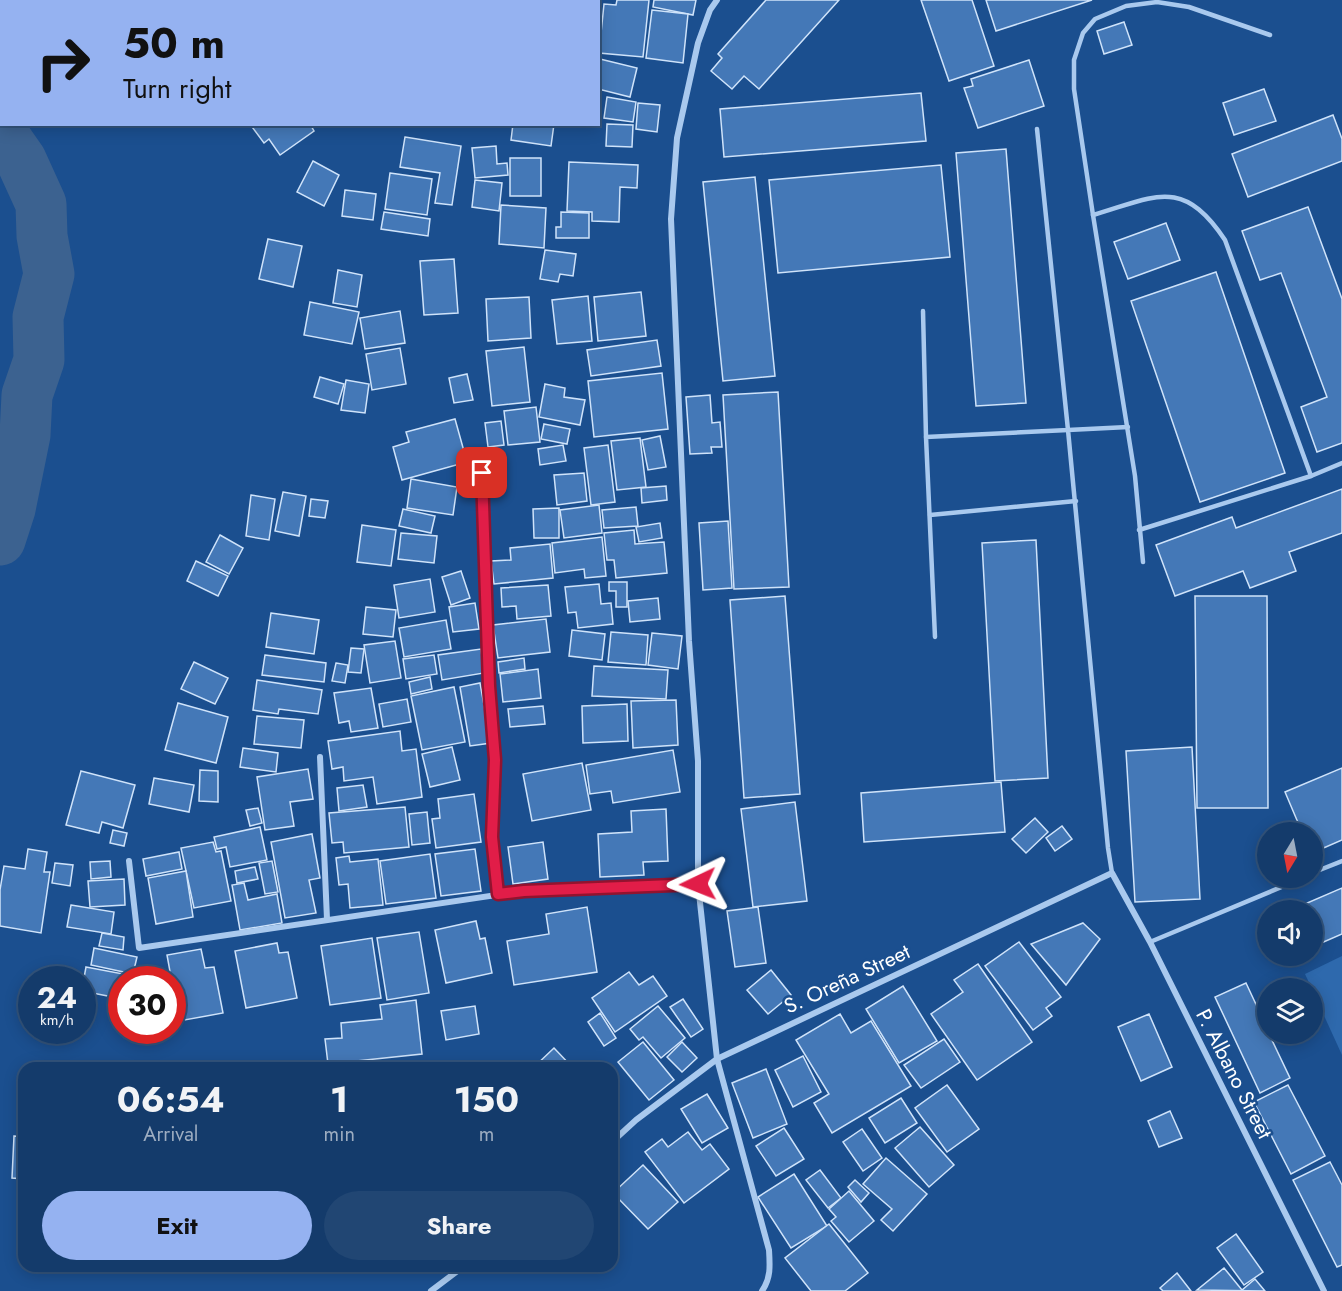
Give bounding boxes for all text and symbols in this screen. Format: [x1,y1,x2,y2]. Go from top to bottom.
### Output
text: 50 m [123,13,225,74]
icon: right [24,24,102,102]
text: Turn right [123,69,231,108]
pin [456,447,507,498]
icon: arrive [465,456,498,489]
north arrow [1257,822,1323,888]
map controls [1257,822,1323,1044]
position arrow [666,852,730,916]
button: sound [1257,900,1323,966]
street label: S. Oreña Street [779,937,915,1021]
speed limit sign: 30 [108,966,186,1044]
text: 24 [37,976,77,1019]
button: layers [1257,978,1323,1044]
street label: P. Albano Street [1188,1004,1280,1144]
text: km/h [40,1009,74,1031]
text: 06:54 [117,1073,225,1125]
text: 1 [330,1073,348,1125]
text: 150 [454,1073,519,1125]
text: Arrival [143,1120,198,1149]
text: min [324,1120,355,1149]
text: m [479,1120,494,1149]
button: Exit [42,1191,312,1260]
button: Share [324,1191,594,1260]

